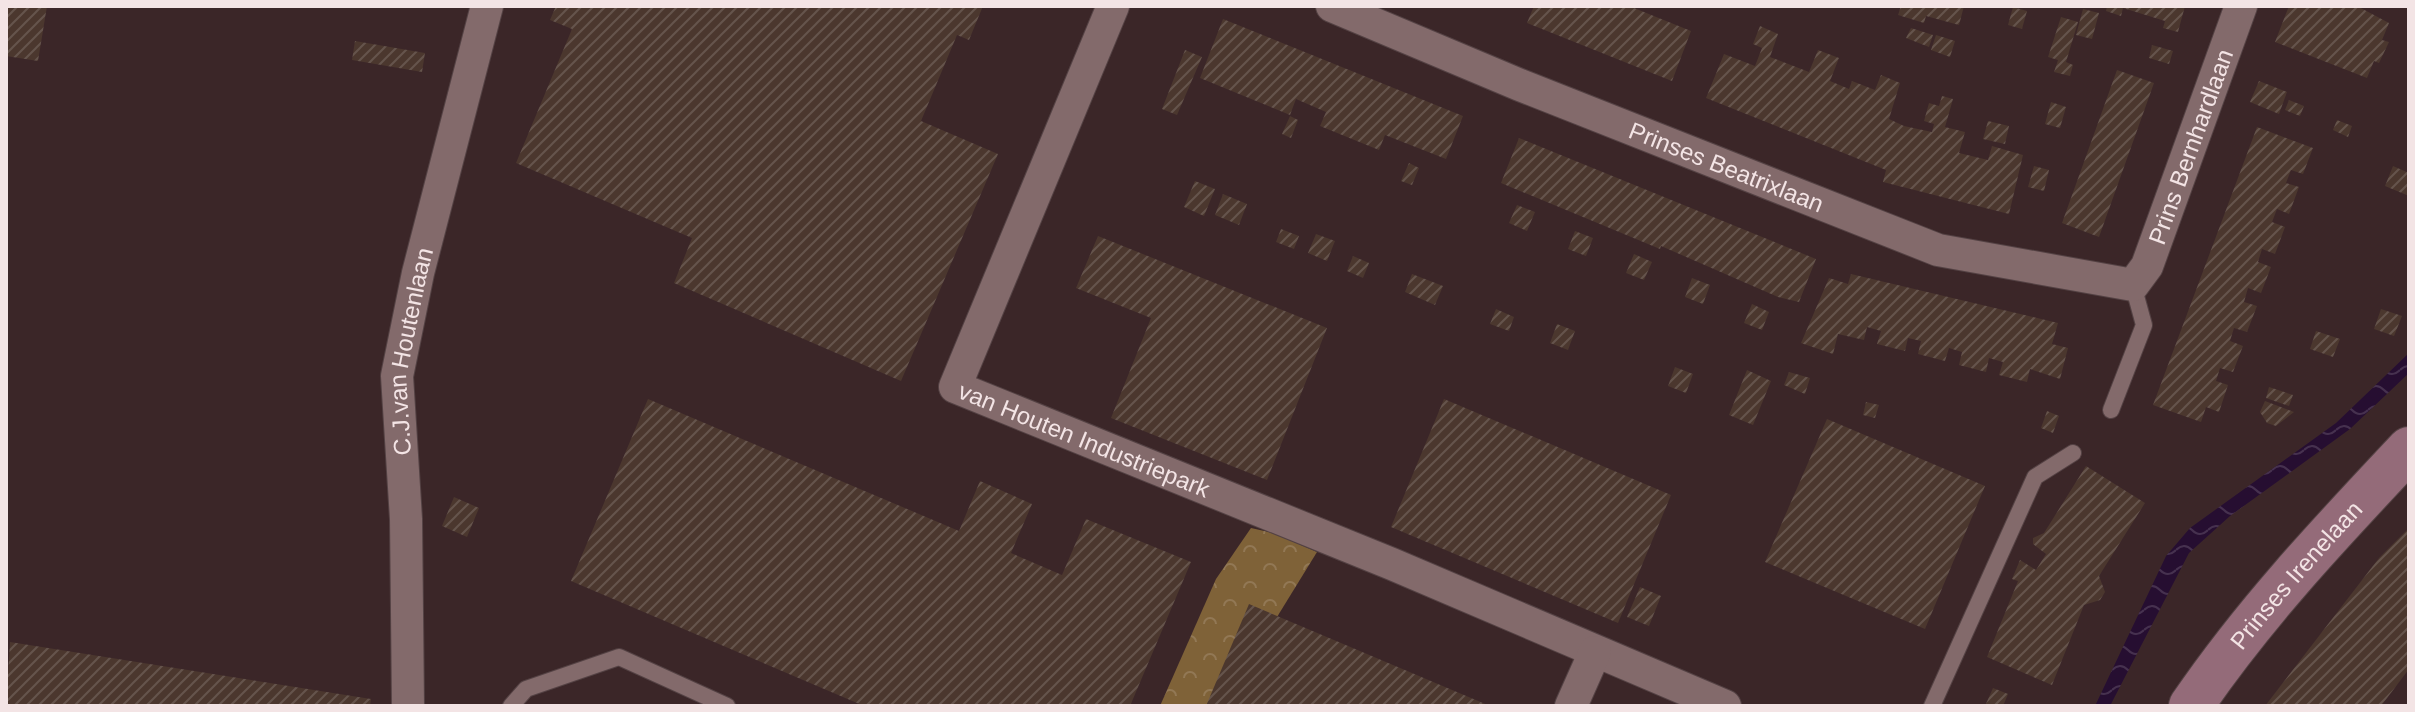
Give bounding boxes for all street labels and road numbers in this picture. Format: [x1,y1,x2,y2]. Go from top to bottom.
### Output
street label: Prins Bernhardlaan [2143,45,2238,248]
street label: Prinses Beatrixlaan [1625,116,1828,217]
street label: C.J.van Houtenlaan [383,244,438,456]
street label: van Houten Industriepark [955,376,1215,503]
street label: Prinses Irenelaan [2224,495,2367,654]

